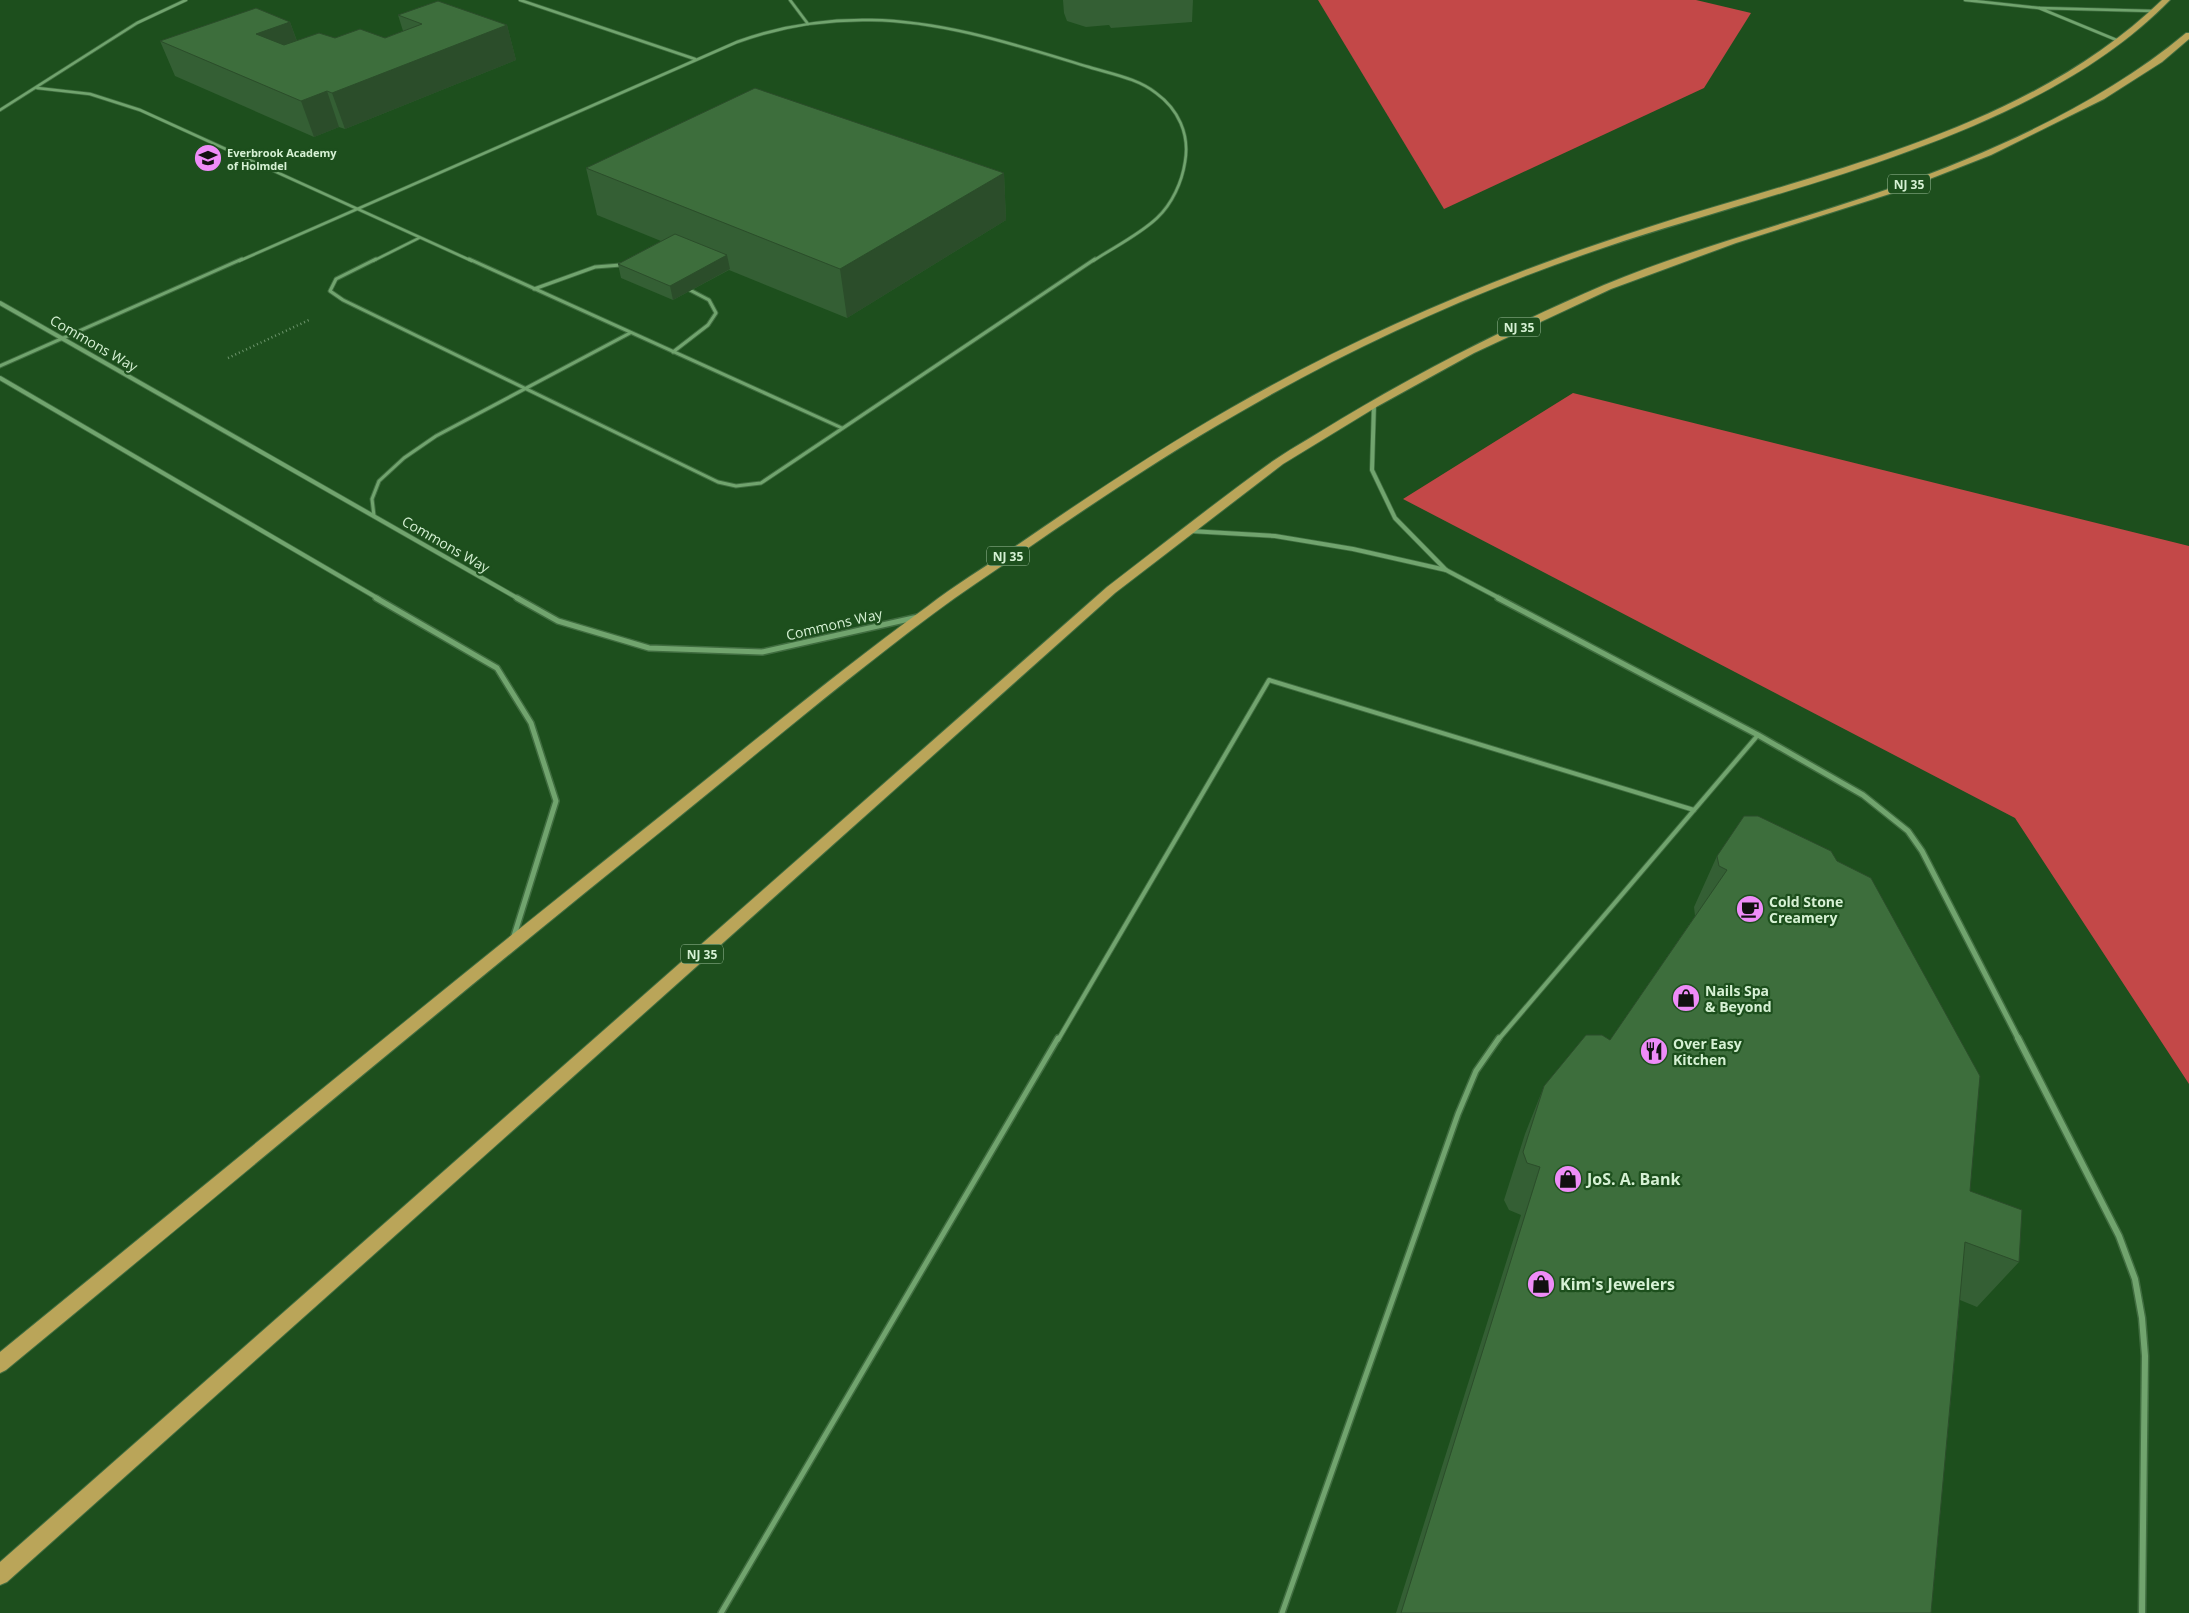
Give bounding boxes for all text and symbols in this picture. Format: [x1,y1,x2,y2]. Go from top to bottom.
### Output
school or university icon: Everbrook Academy of Holmdel [193,143,223,173]
place label: Everbrook Academy of Holmdel [227,145,337,173]
road number: NJ 35 [1888,174,1930,193]
street label: Commons Way [47,310,142,376]
road number: NJ 35 [1498,318,1540,337]
street label: Commons Way [399,511,494,577]
road number: NJ 35 [987,546,1029,566]
street label: Commons Way [784,603,885,644]
place label: Cold Stone Creamery [1769,892,1843,927]
cafe icon: Cold Stone Creamery [1735,894,1765,924]
road number: NJ 35 [681,944,723,964]
place label: Nails Spa & Beyond [1705,981,1772,1016]
shop icon: Nails Spa & Beyond [1671,983,1701,1013]
place label: Over Easy Kitchen [1673,1034,1742,1069]
restaurant icon: Over Easy Kitchen [1639,1036,1669,1066]
shop icon: JoS. A. Bank [1553,1164,1583,1194]
place label: JoS. A. Bank [1585,1168,1680,1190]
shop icon: Kim's Jewelers [1526,1269,1556,1299]
place label: Kim's Jewelers [1560,1273,1675,1295]

